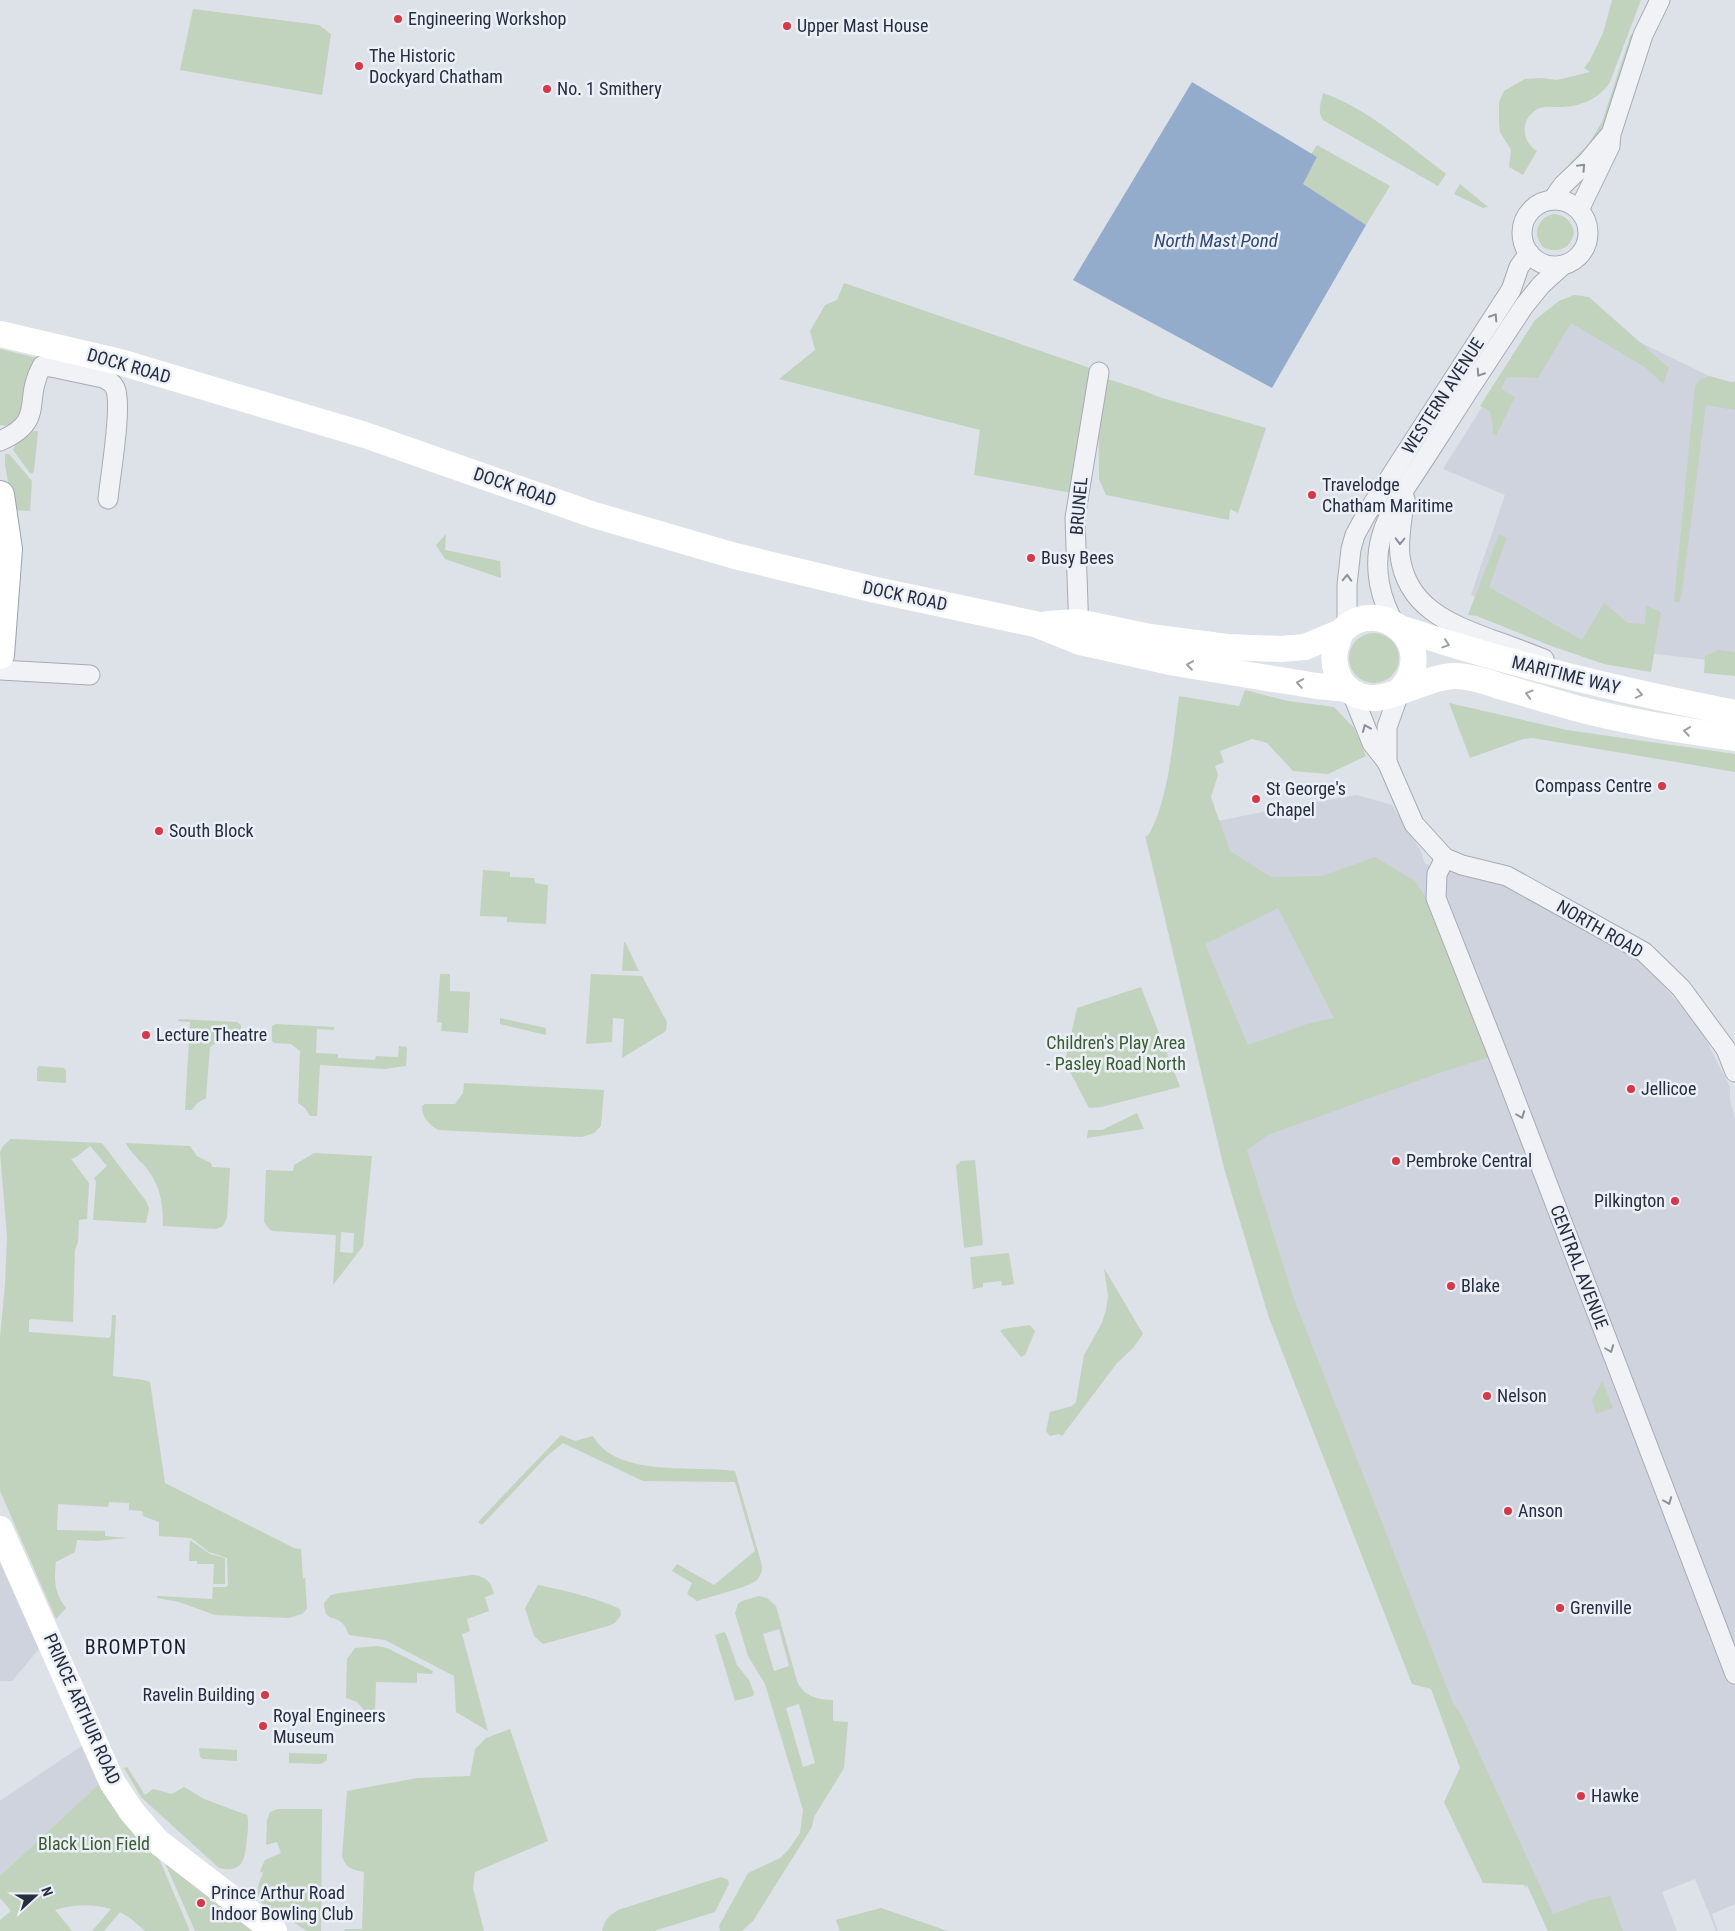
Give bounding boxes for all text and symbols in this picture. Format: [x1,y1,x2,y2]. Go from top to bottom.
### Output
place label: Engineering Workshop [408,8,567,29]
marker: Engineering Workshop [392,13,404,25]
place label: Upper Mast House [797,15,928,36]
marker: Upper Mast House [781,20,793,32]
place label: The Historic Dockyard Chatham [369,45,503,87]
marker: The Historic Dockyard Chatham [353,60,365,72]
place label: No. 1 Smithery [557,78,662,99]
marker: No. 1 Smithery [541,83,553,95]
one-way arrow [1576,163,1585,172]
water label: North Mast Pond [1154,229,1279,252]
one-way arrow [1487,313,1497,322]
street label: WESTERN AVENUE [1397,334,1488,458]
street label: DOCK ROAD [85,344,173,387]
one-way arrow [1477,367,1487,376]
street label: DOCK ROAD [471,463,559,510]
place label: Travelodge Chatham Maritime [1322,474,1453,516]
street label: BRUNEL [1066,476,1092,536]
marker: Travelodge Chatham Maritime [1306,489,1318,501]
one-way arrow [1395,538,1405,545]
place label: Busy Bees [1041,547,1114,568]
marker: Busy Bees [1025,552,1037,564]
one-way arrow [1342,574,1352,582]
street label: DOCK ROAD [861,576,949,615]
one-way arrow [1441,638,1450,648]
street label: MARITIME WAY [1510,651,1623,698]
one-way arrow [1186,660,1194,671]
one-way arrow [1295,678,1304,688]
one-way arrow [1634,688,1643,698]
one-way arrow [1525,690,1533,700]
one-way arrow [1362,724,1372,733]
one-way arrow [1682,726,1691,736]
place label: Compass Centre [1535,775,1652,796]
place label: St George's Chapel [1266,778,1346,820]
marker: Compass Centre [1656,780,1668,792]
marker: St George's Chapel [1250,793,1262,805]
place label: South Block [169,820,254,841]
marker: South Block [153,825,165,837]
street label: NORTH ROAD [1553,895,1647,962]
place label: Lecture Theatre [156,1024,267,1045]
marker: Lecture Theatre [140,1029,152,1041]
park label: Children's Play Area - Pasley Road North [1046,1032,1186,1074]
place label: Jellicoe [1641,1078,1696,1099]
marker: Jellicoe [1625,1083,1637,1095]
one-way arrow [1515,1111,1525,1119]
place label: Pembroke Central [1406,1150,1532,1171]
marker: Pembroke Central [1390,1155,1402,1167]
place label: Pilkington [1594,1190,1665,1211]
marker: Pilkington [1669,1195,1681,1207]
street label: CENTRAL AVENUE [1546,1202,1613,1332]
place label: Blake [1461,1275,1500,1296]
marker: Blake [1445,1280,1457,1292]
one-way arrow [1604,1344,1614,1353]
place label: Nelson [1497,1385,1547,1406]
marker: Nelson [1481,1390,1493,1402]
one-way arrow [1662,1496,1672,1505]
place label: Anson [1518,1500,1563,1521]
marker: Anson [1502,1505,1514,1517]
place label: Grenville [1570,1597,1632,1618]
marker: Grenville [1554,1602,1566,1614]
street label: PRINCE ARTHUR ROAD [40,1630,125,1787]
district label: BROMPTON [85,1635,187,1659]
place label: Ravelin Building [142,1684,255,1705]
marker: Ravelin Building [259,1689,271,1701]
place label: Royal Engineers Museum [273,1705,386,1747]
marker: Royal Engineers Museum [257,1720,269,1732]
place label: Hawke [1591,1785,1639,1806]
marker: Hawke [1575,1790,1587,1802]
park label: Black Lion Field [38,1833,150,1854]
north arrow [10,1871,60,1921]
place label: Prince Arthur Road Indoor Bowling Club [211,1882,353,1924]
text: N [38,1884,56,1898]
marker: Prince Arthur Road Indoor Bowling Club [195,1897,207,1909]

